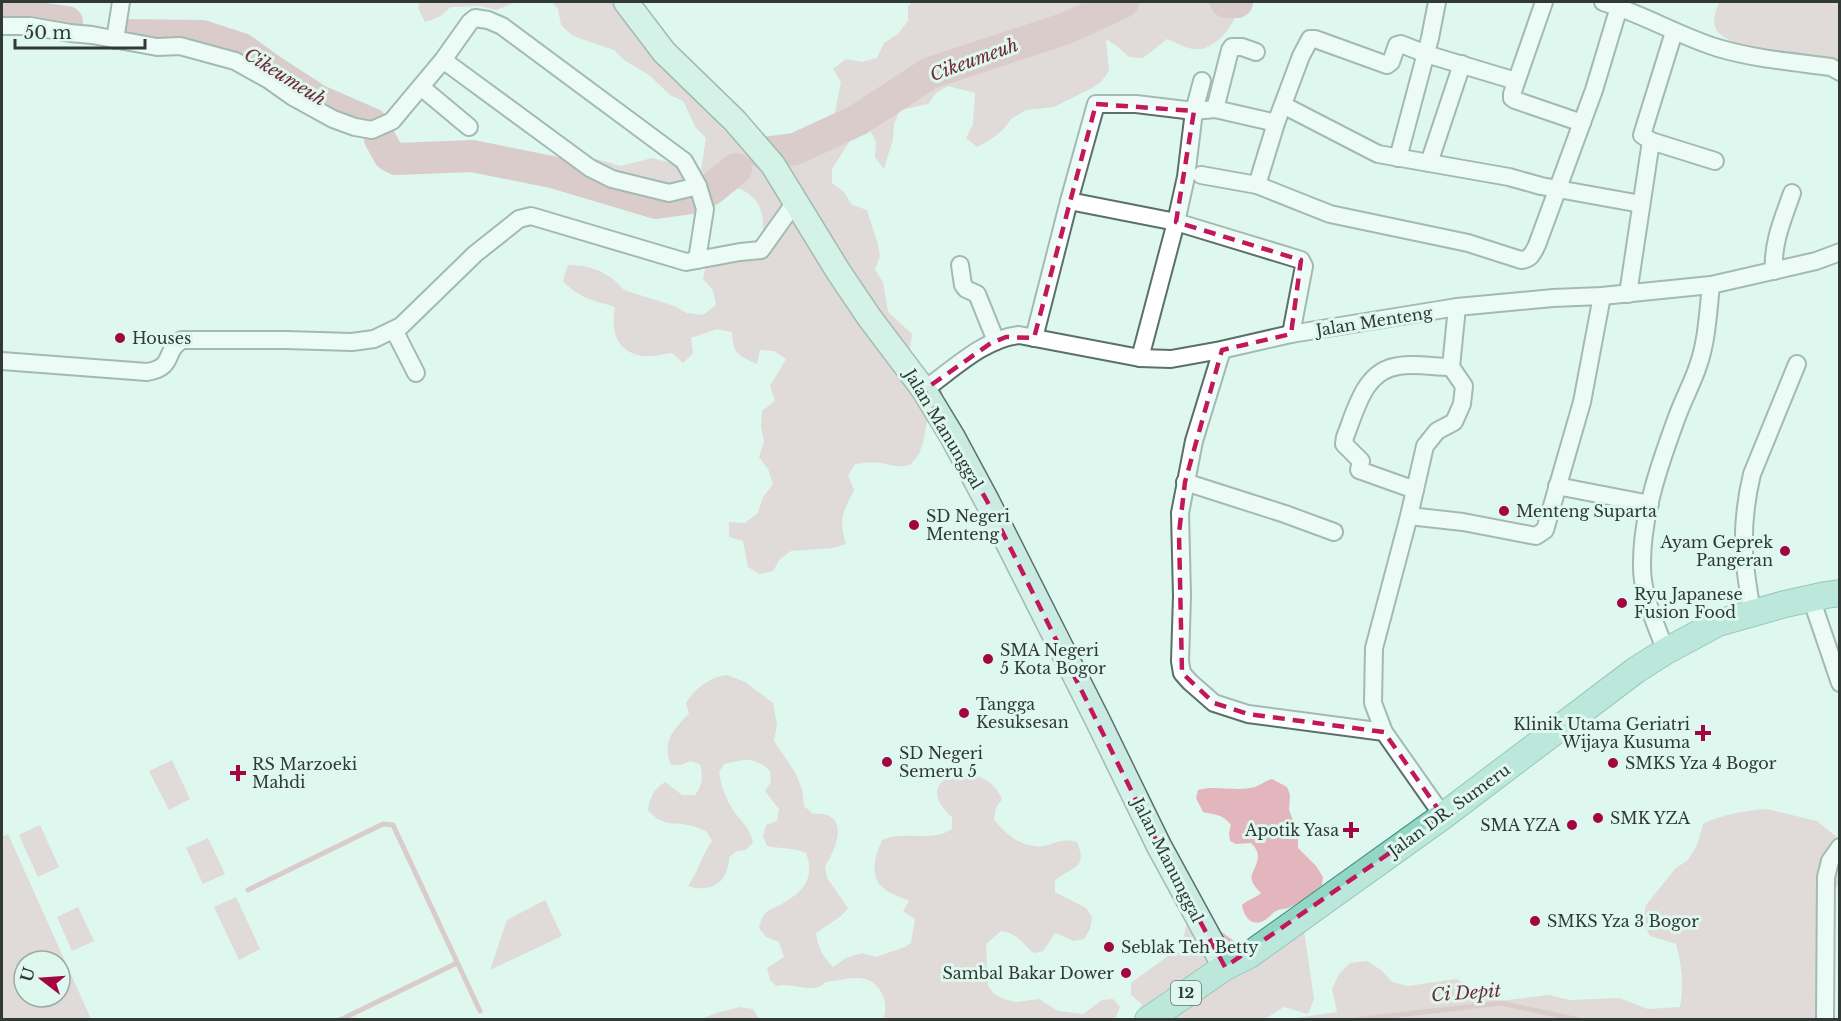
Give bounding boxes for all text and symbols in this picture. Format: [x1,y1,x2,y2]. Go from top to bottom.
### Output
scale bar [15,12,146,50]
text: 50 m [24,22,72,44]
water label: Cikeumeuh [927,34,1021,86]
water label: Cikeumeuh [240,43,330,111]
street label: Jalan Menteng [1312,302,1434,340]
place label: Houses [132,328,191,348]
marker: Houses [113,331,127,345]
street label: Jalan Manunggal [899,364,988,493]
place label: Menteng Suparta [1516,501,1657,521]
marker: Menteng Suparta [1497,504,1511,518]
place label: SD Negeri Menteng [926,506,1010,544]
marker: SD Negeri Menteng [907,518,921,532]
place label: Ayam Geprek Pangeran [1660,532,1773,570]
marker: Ayam Geprek Pangeran [1778,544,1792,558]
place label: Ryu Japanese Fusion Food [1634,584,1743,622]
marker: Ryu Japanese Fusion Food [1615,596,1629,610]
place label: SMA Negeri 5 Kota Bogor [1000,640,1106,678]
marker: SMA Negeri 5 Kota Bogor [981,652,995,666]
place label: Tangga Kesuksesan [976,694,1069,732]
marker: Tangga Kesuksesan [957,706,971,720]
place label: Klinik Utama Geriatri Wijaya Kusuma [1513,714,1691,752]
marker: Klinik Utama Geriatri Wijaya Kusuma [1694,724,1712,742]
place label: SD Negeri Semeru 5 [899,743,983,781]
place label: SMKS Yza 4 Bogor [1625,753,1777,773]
place label: RS Marzoeki Mahdi [252,754,358,792]
marker: SD Negeri Semeru 5 [880,755,894,769]
marker: SMKS Yza 4 Bogor [1606,756,1620,770]
street label: Jalan DR. Sumeru [1383,759,1514,862]
marker: RS Marzoeki Mahdi [229,764,247,782]
street label: Jalan Manunggal [1127,793,1208,925]
place label: SMK YZA [1610,808,1691,828]
marker: SMK YZA [1591,811,1605,825]
place label: SMA YZA [1480,815,1561,835]
marker: SMA YZA [1565,818,1579,832]
place label: Apotik Yasa [1244,820,1339,840]
marker: Apotik Yasa [1344,823,1358,837]
place label: SMKS Yza 3 Bogor [1547,911,1699,931]
marker: SMKS Yza 3 Bogor [1528,914,1542,928]
place label: Seblak Teh Betty [1121,937,1259,957]
marker: Seblak Teh Betty [1102,940,1116,954]
north arrow [12,949,72,1009]
place label: Sambal Bakar Dower [942,963,1114,983]
text: U [16,965,39,984]
marker: Sambal Bakar Dower [1119,966,1133,980]
water label: Ci Depit [1430,980,1502,1006]
road number: 12 [1171,981,1201,1005]

